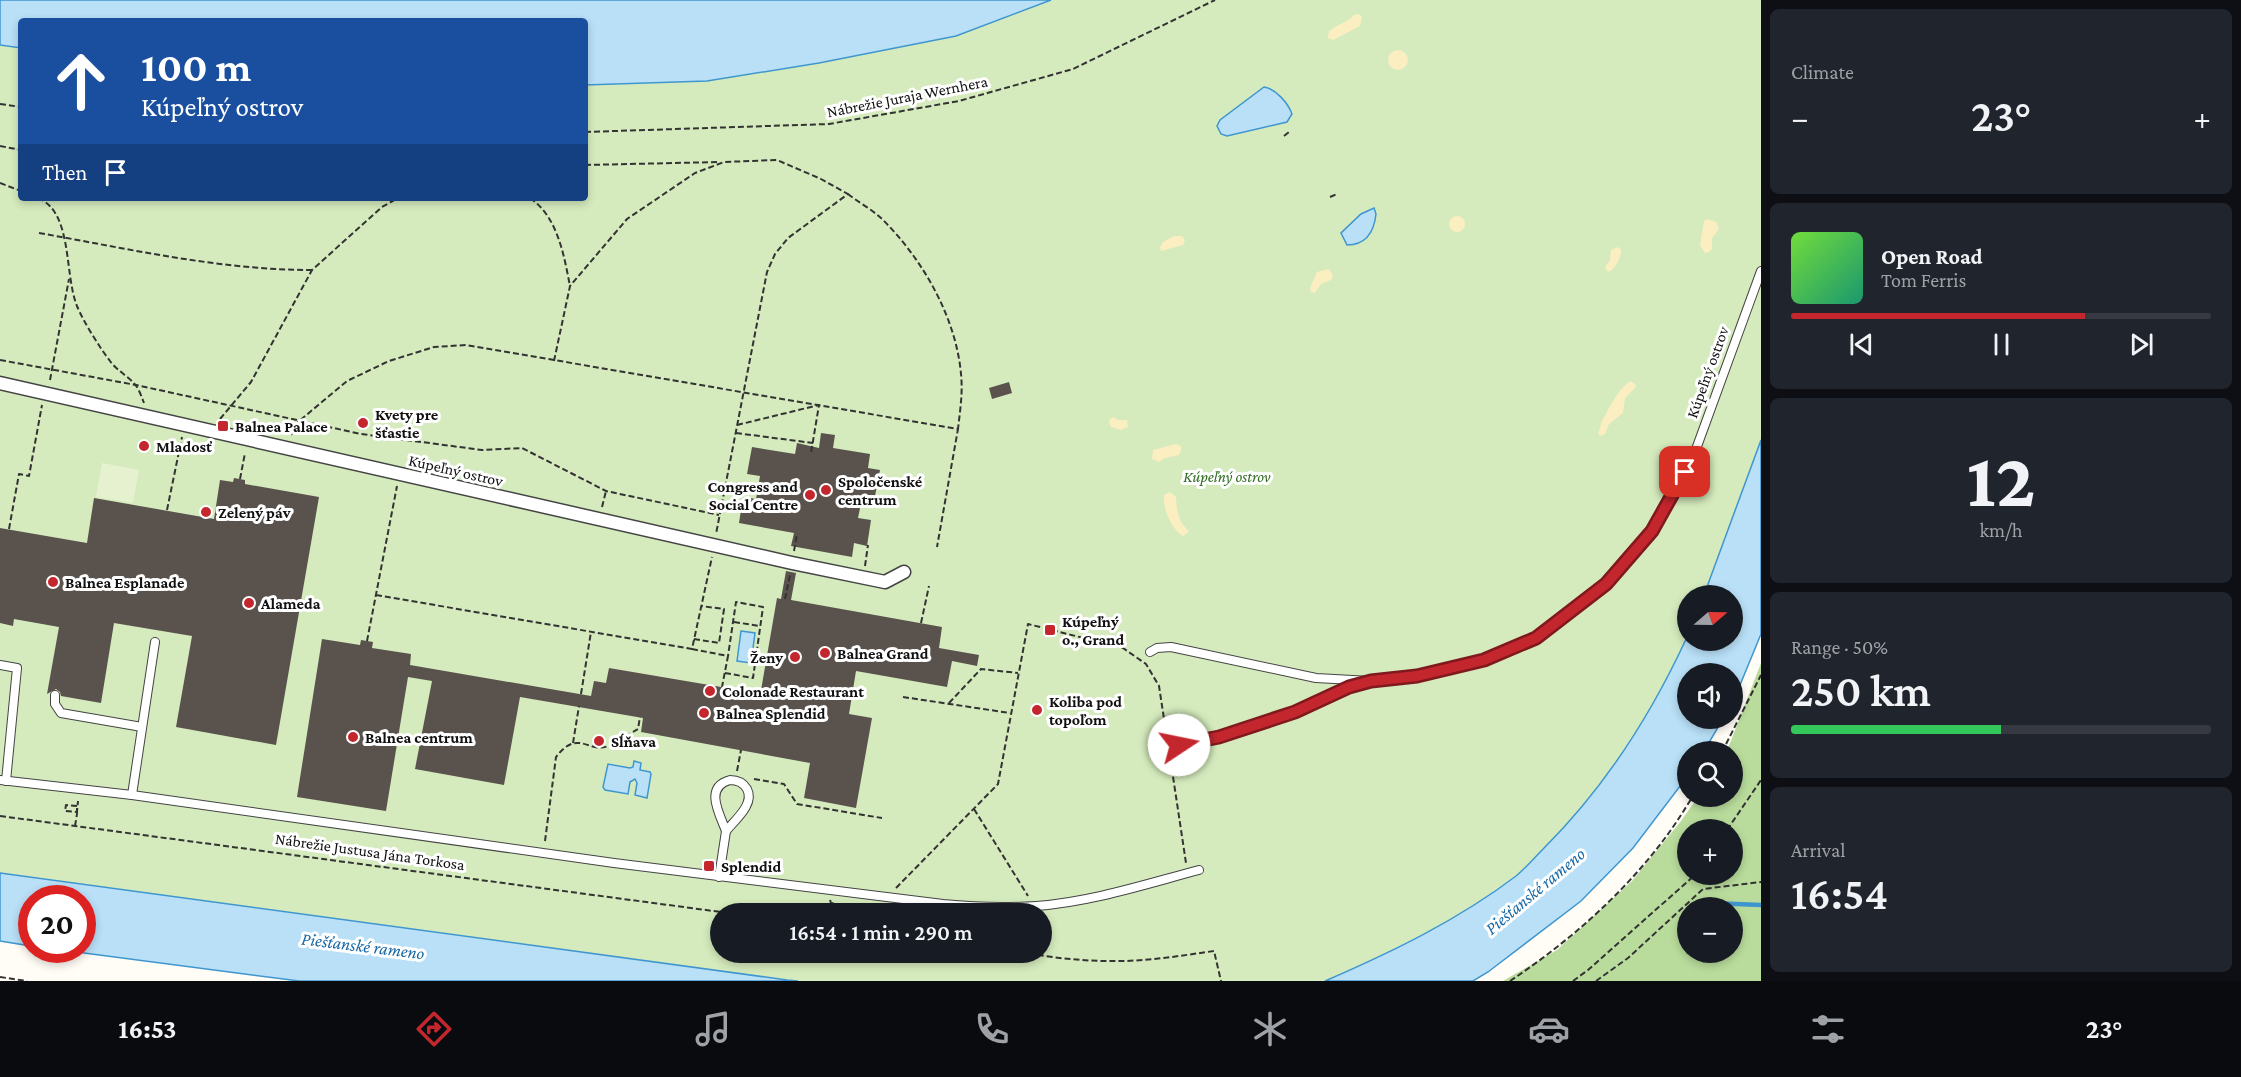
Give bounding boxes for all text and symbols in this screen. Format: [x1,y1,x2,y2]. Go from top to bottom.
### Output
icon: ahead [42,42,120,120]
text: 100 m [141,43,251,90]
text: Climate [1791,61,1854,83]
street label: Nábrežie Juraja Wernhera [825,72,990,121]
text: 23° [1971,91,2031,141]
text: Kúpeľný ostrov [141,92,303,122]
text: − [1791,99,1808,136]
text: + [2194,99,2211,136]
icon: arrive [99,156,132,189]
text: Then [42,160,87,185]
text: Open Road [1881,244,1983,269]
text: Tom Ferris [1881,269,1966,291]
street label: Kúpeľný ostrov [1683,324,1733,421]
icon: previous [1845,328,1878,361]
icon: pause [1985,328,2018,361]
icon: next [2125,328,2158,361]
place label: Kvety pre šťastie [375,406,439,441]
marker: Kvety pre šťastie [356,416,370,430]
place label: Balnea Palace [235,418,328,435]
marker: Balnea Palace [216,419,230,433]
text: 12 [1967,436,2035,523]
place label: Mladosť [156,438,213,455]
marker: Mladosť [137,439,151,453]
pin [1659,446,1710,497]
street label: Kúpeľný ostrov [407,451,505,491]
icon: arrive [1668,455,1701,488]
park label: Kúpeľný ostrov [1183,468,1271,486]
place label: Spoločenské centrum [838,473,923,508]
place label: Congress and Social Centre [707,478,799,513]
marker: Spoločenské centrum [819,483,833,497]
marker: Congress and Social Centre [803,488,817,502]
place label: Zelený páv [218,504,291,521]
marker: Zelený páv [199,505,213,519]
text: km/h [1979,519,2023,541]
place label: Balnea Esplanade [65,574,185,591]
marker: Balnea Esplanade [46,575,60,589]
north arrow [1677,585,1743,651]
map controls [1677,585,1743,963]
place label: Alameda [260,595,321,612]
marker: Alameda [242,596,256,610]
place label: Kúpeľný o., Grand [1062,613,1125,648]
marker: Kúpeľný o., Grand [1043,623,1057,637]
text: Range · 50% [1791,636,1888,658]
place label: Balnea Grand [837,645,929,662]
marker: Balnea Grand [818,646,832,660]
place label: Ženy [750,649,783,666]
marker: Ženy [788,650,802,664]
button: sound [1677,663,1743,729]
text: 250 km [1791,666,1931,716]
place label: Colonade Restaurant [722,683,864,700]
marker: Colonade Restaurant [703,684,717,698]
place label: Koliba pod topoľom [1049,693,1122,728]
marker: Koliba pod topoľom [1030,703,1044,717]
place label: Balnea Splendid [716,705,826,722]
marker: Balnea Splendid [697,706,711,720]
position arrow [1147,713,1211,777]
place label: Balnea centrum [365,729,473,746]
marker: Balnea centrum [346,730,360,744]
place label: Sĺňava [611,733,656,750]
marker: Sĺňava [592,734,606,748]
button: search [1677,741,1743,807]
button: + [1677,819,1743,885]
street label: Nábrežie Justusa Jána Torkosa [274,830,466,874]
text: Arrival [1791,839,1845,861]
water label: Piešťanské rameno [1481,843,1589,938]
place label: Splendid [721,858,781,875]
marker: Splendid [702,859,716,873]
text: 16:54 [1791,869,1888,919]
speed limit sign: 20 [18,885,96,963]
button: − [1677,897,1743,963]
text: 16:54 · 1 min · 290 m [789,920,973,945]
water label: Piešťanské rameno [300,929,426,964]
icon: directions [413,1008,455,1050]
icon: music [692,1008,734,1050]
icon: phone [971,1008,1013,1050]
icon: climate [1249,1008,1291,1050]
icon: car [1528,1008,1570,1050]
icon: filters [1807,1008,1849,1050]
text: 16:53 [118,1014,177,1044]
text: 23° [2086,1014,2123,1044]

